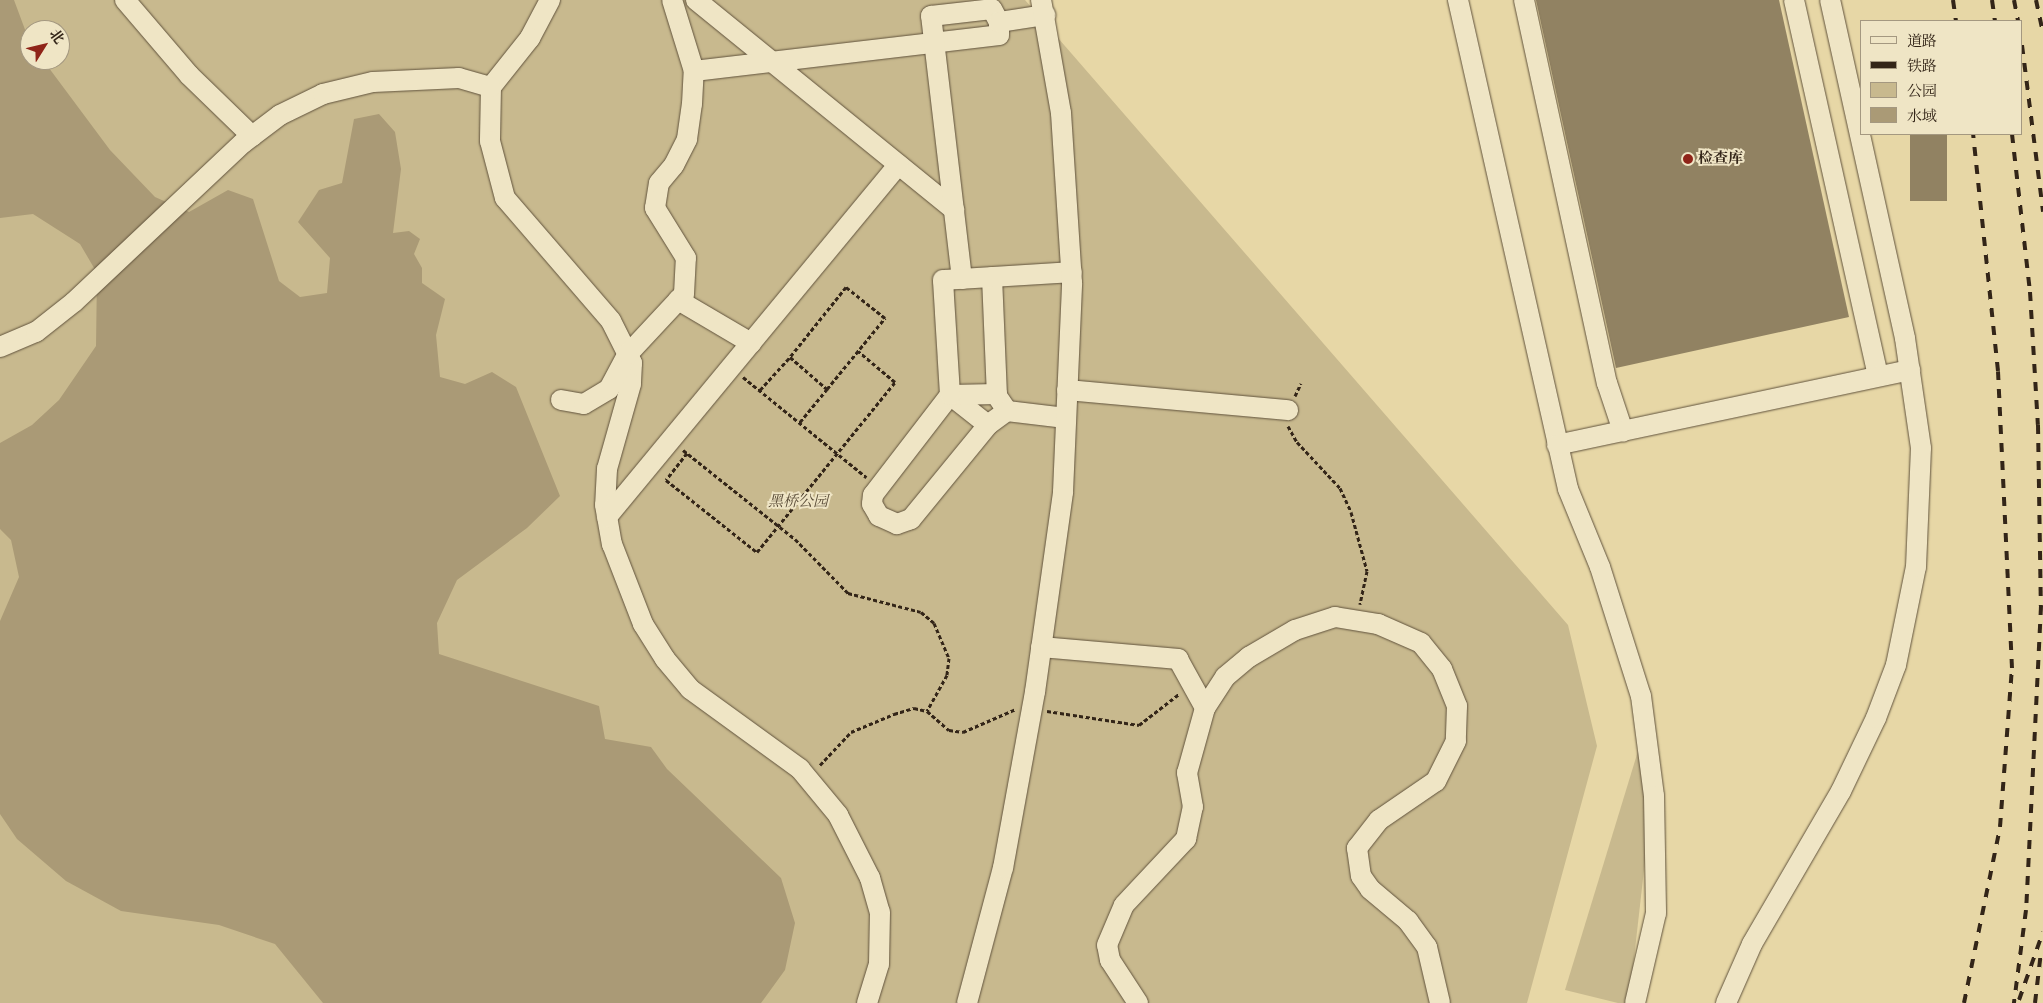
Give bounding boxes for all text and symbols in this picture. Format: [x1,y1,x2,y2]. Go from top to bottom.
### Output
north arrow [20,20,70,70]
legend [1860,20,2023,135]
text: 北 [45,26,68,48]
text: 道路 [1907,32,1937,51]
text: 铁路 [1907,57,1937,76]
text: 公园 [1907,82,1937,101]
text: 水域 [1907,107,1937,126]
place label: 检查库 [1698,150,1743,168]
marker: 检查库 [1682,153,1694,165]
park label: 黑桥公园 [768,493,828,511]

